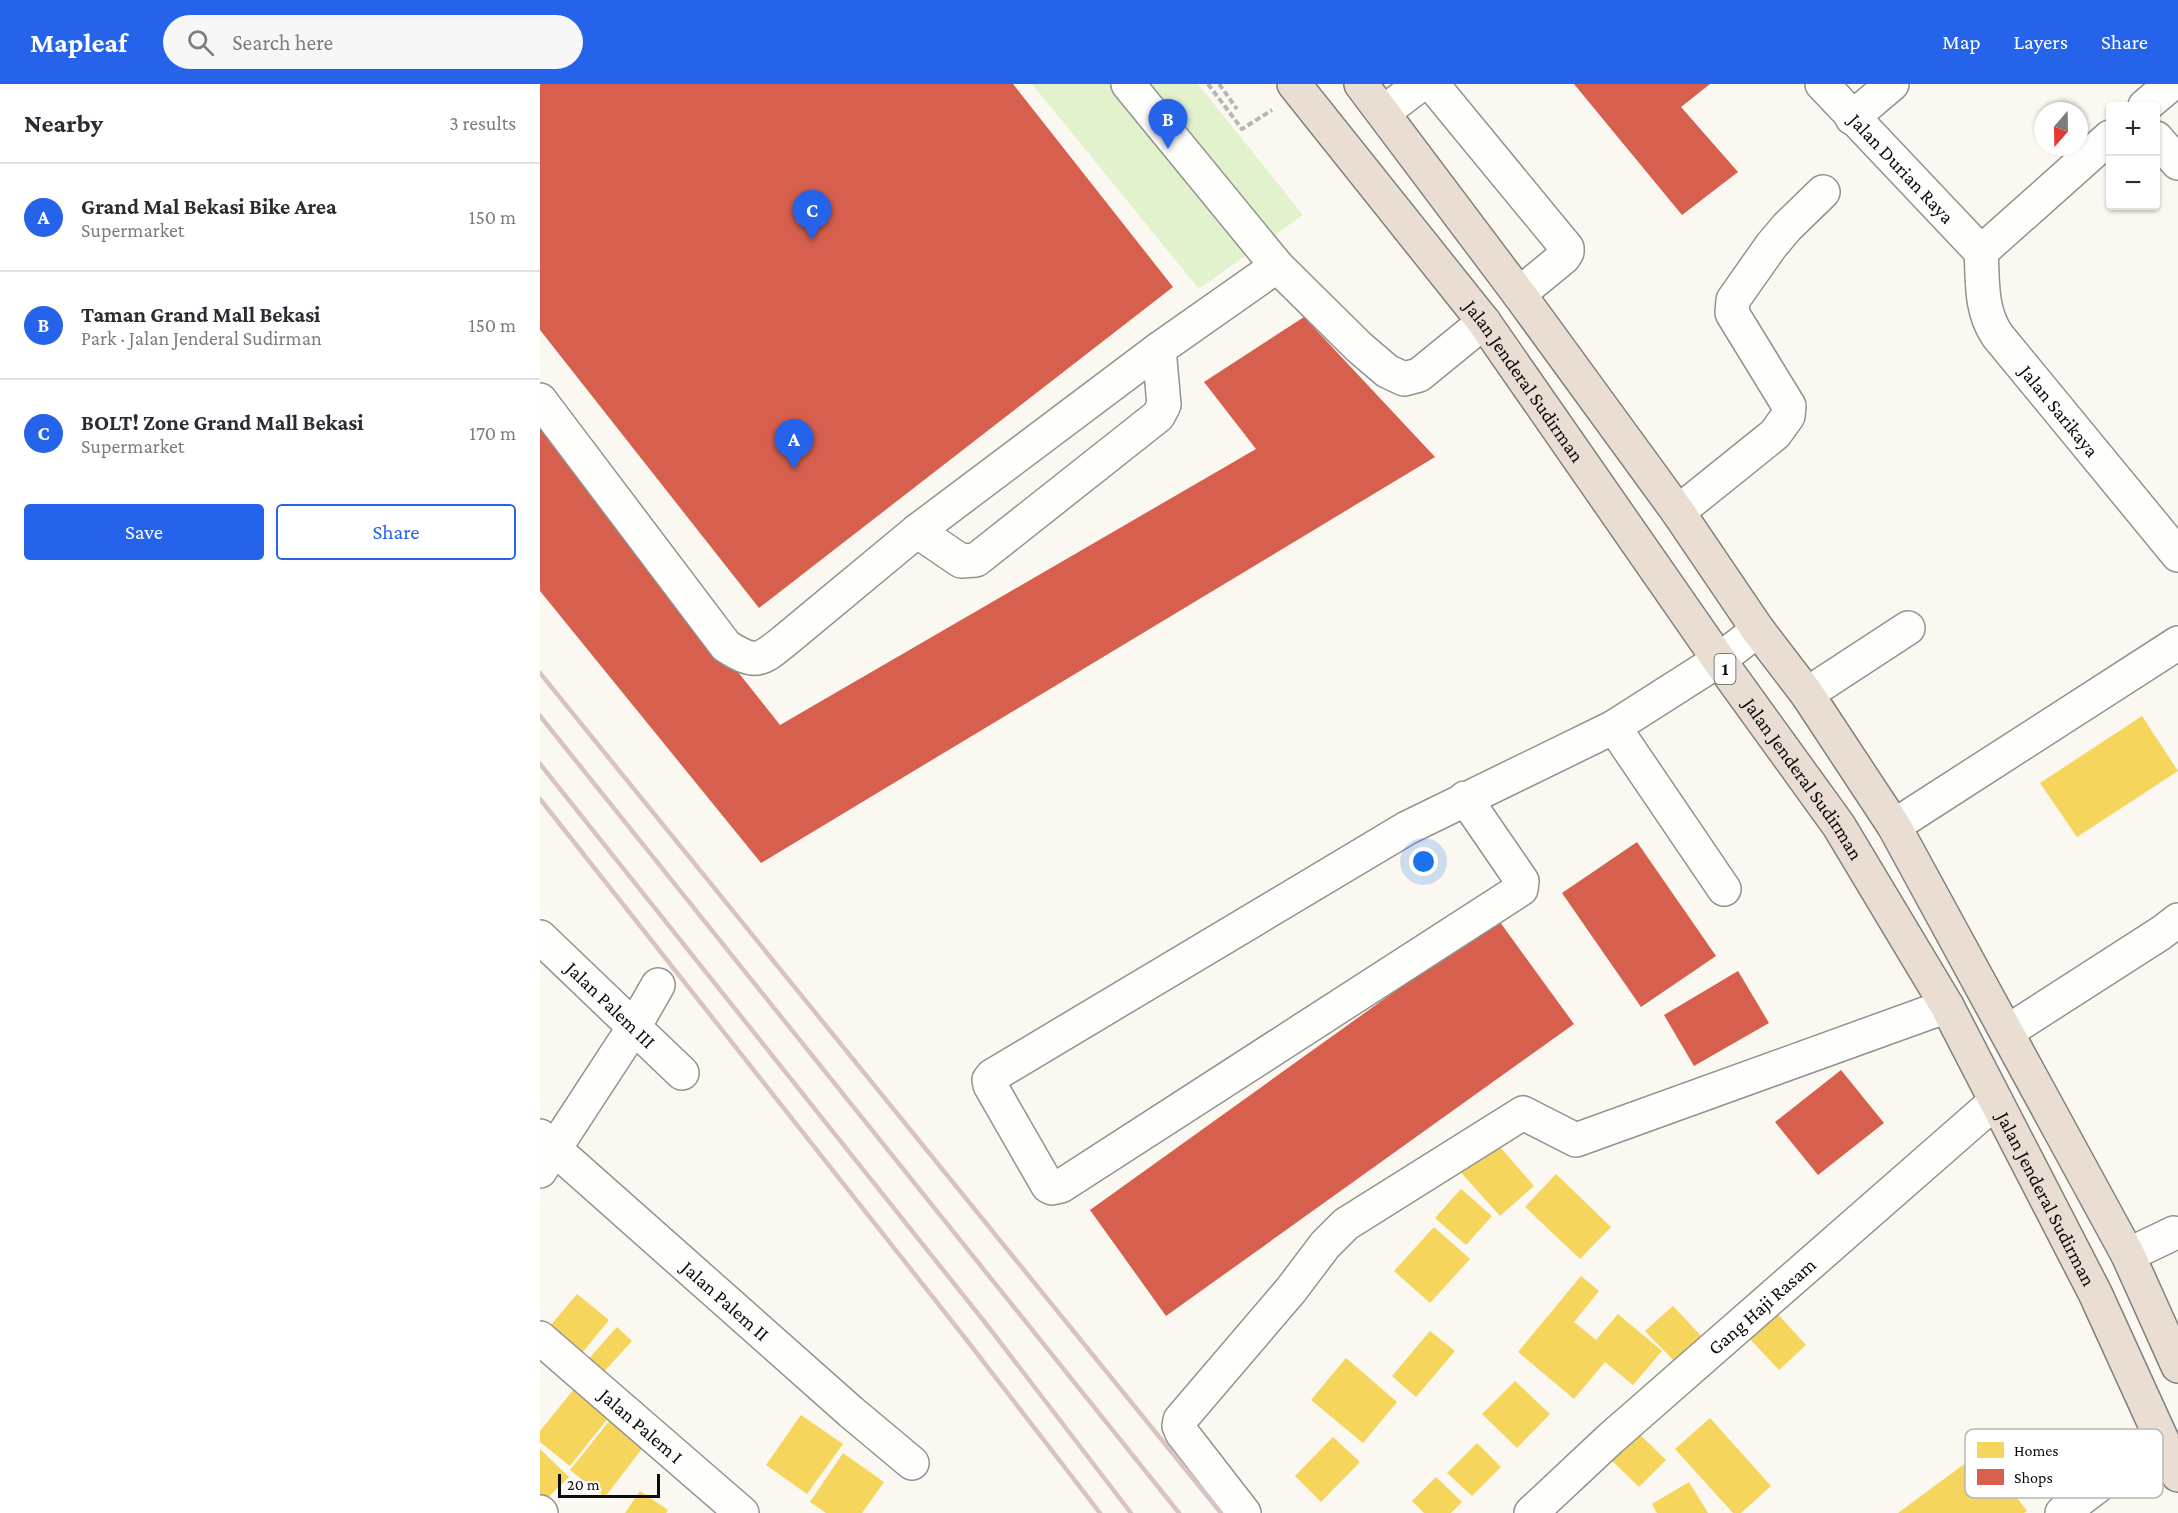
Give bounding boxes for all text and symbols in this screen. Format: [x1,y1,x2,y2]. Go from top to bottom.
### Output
search box [163,15,583,69]
icon: search [184,26,217,59]
text: Mapleaf [30,27,127,58]
text: Search here [232,30,333,55]
text: Map [1942,30,1981,54]
text: Layers [2014,30,2068,54]
text: Share [2101,30,2148,54]
pin: B [1148,100,1188,149]
north arrow [2034,102,2088,156]
map controls [2106,102,2160,210]
button: + [2106,102,2160,156]
street label: Jalan Durian Raya [1843,107,1959,228]
text: Nearby [24,109,103,138]
text: 3 results [449,112,516,134]
button: − [2106,156,2160,210]
pin: C [792,190,832,240]
text: Grand Mal Bekasi Bike Area [81,194,337,219]
text: A [38,206,49,228]
text: 150 m [469,206,516,228]
text: Supermarket [81,219,184,241]
street label: Jalan Jenderal Sudirman [1458,294,1589,466]
text: Taman Grand Mall Bekasi [81,302,320,327]
text: B [38,314,49,336]
text: 150 m [469,314,516,336]
text: Park · Jalan Jenderal Sudirman [81,327,322,349]
street label: Jalan Sarikaya [2013,359,2104,461]
text: BOLT! Zone Grand Mall Bekasi [81,410,364,435]
pin: A [774,420,814,469]
text: C [37,422,50,444]
text: 170 m [469,422,516,444]
text: Supermarket [81,435,184,457]
button: Save [24,504,264,560]
button: Share [276,504,516,560]
road number: 1 [1714,654,1736,684]
street label: Jalan Jenderal Sudirman [1737,692,1868,864]
your location [1409,847,1438,876]
street label: Jalan Palem III [559,956,660,1053]
street label: Jalan Jenderal Sudirman [1991,1106,2101,1290]
street label: Gang Haji Rasam [1703,1253,1820,1359]
street label: Jalan Palem II [675,1255,774,1345]
street label: Jalan Palem I [593,1382,687,1468]
legend [1965,1429,2163,1498]
text: Homes [2014,1442,2059,1459]
text: Shops [2014,1469,2053,1487]
scale bar [558,1471,660,1498]
text: 20 m [567,1476,600,1493]

